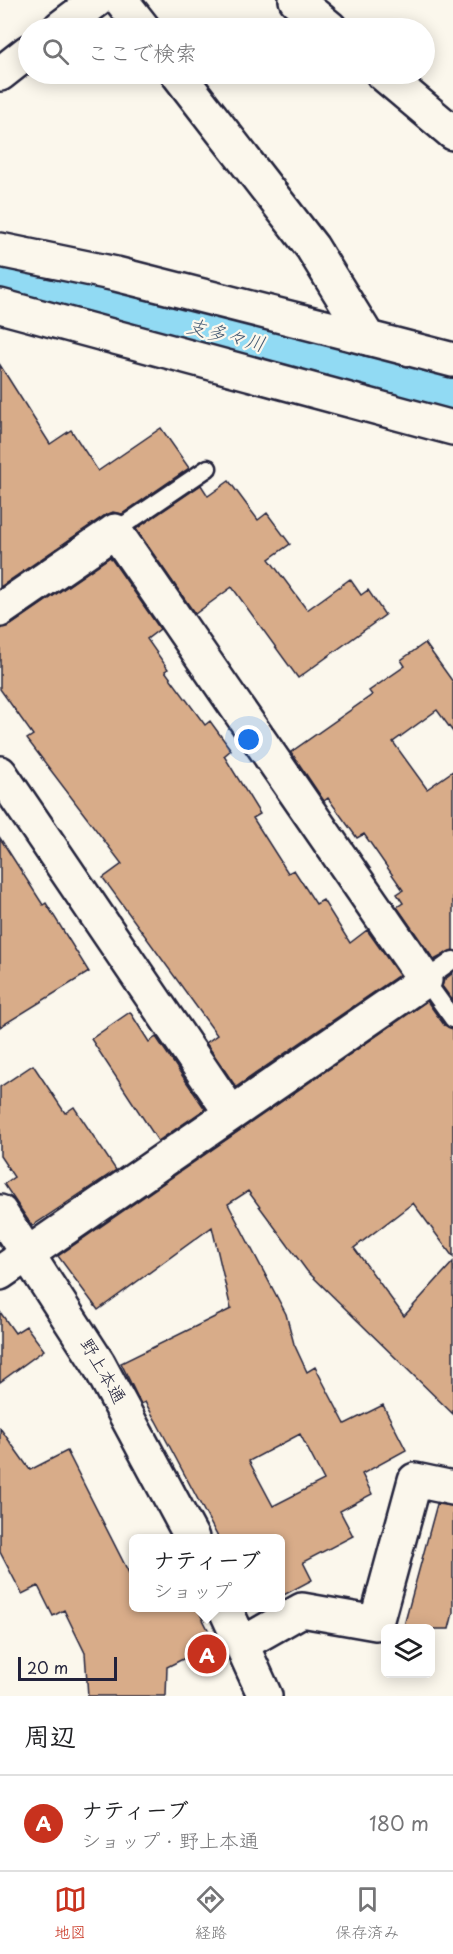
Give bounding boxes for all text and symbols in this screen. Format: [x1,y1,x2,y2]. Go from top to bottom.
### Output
search box [18,18,435,84]
icon: search [39,35,72,68]
text: ここで検索 [87,35,197,68]
water label: 支多々川 [184,310,269,358]
your location [234,725,263,754]
street label: 野上本通 [75,1332,134,1408]
popup [129,1534,285,1612]
text: ナティーブ [153,1542,261,1575]
text: ショップ [153,1575,232,1605]
map controls [381,1624,435,1678]
button: layers [381,1624,435,1678]
pin: A [188,1632,226,1676]
scale bar [18,1654,117,1682]
text: 20 m [27,1655,68,1679]
text: 周辺 [24,1716,76,1755]
text: ナティーブ [81,1792,189,1825]
text: A [36,1808,51,1838]
text: 180 m [369,1808,429,1838]
text: ショップ · 野上本通 [81,1825,259,1855]
tab: 地図 [54,1883,87,1943]
tab: 経路 [194,1883,227,1943]
tab: 保存済み [335,1883,399,1943]

